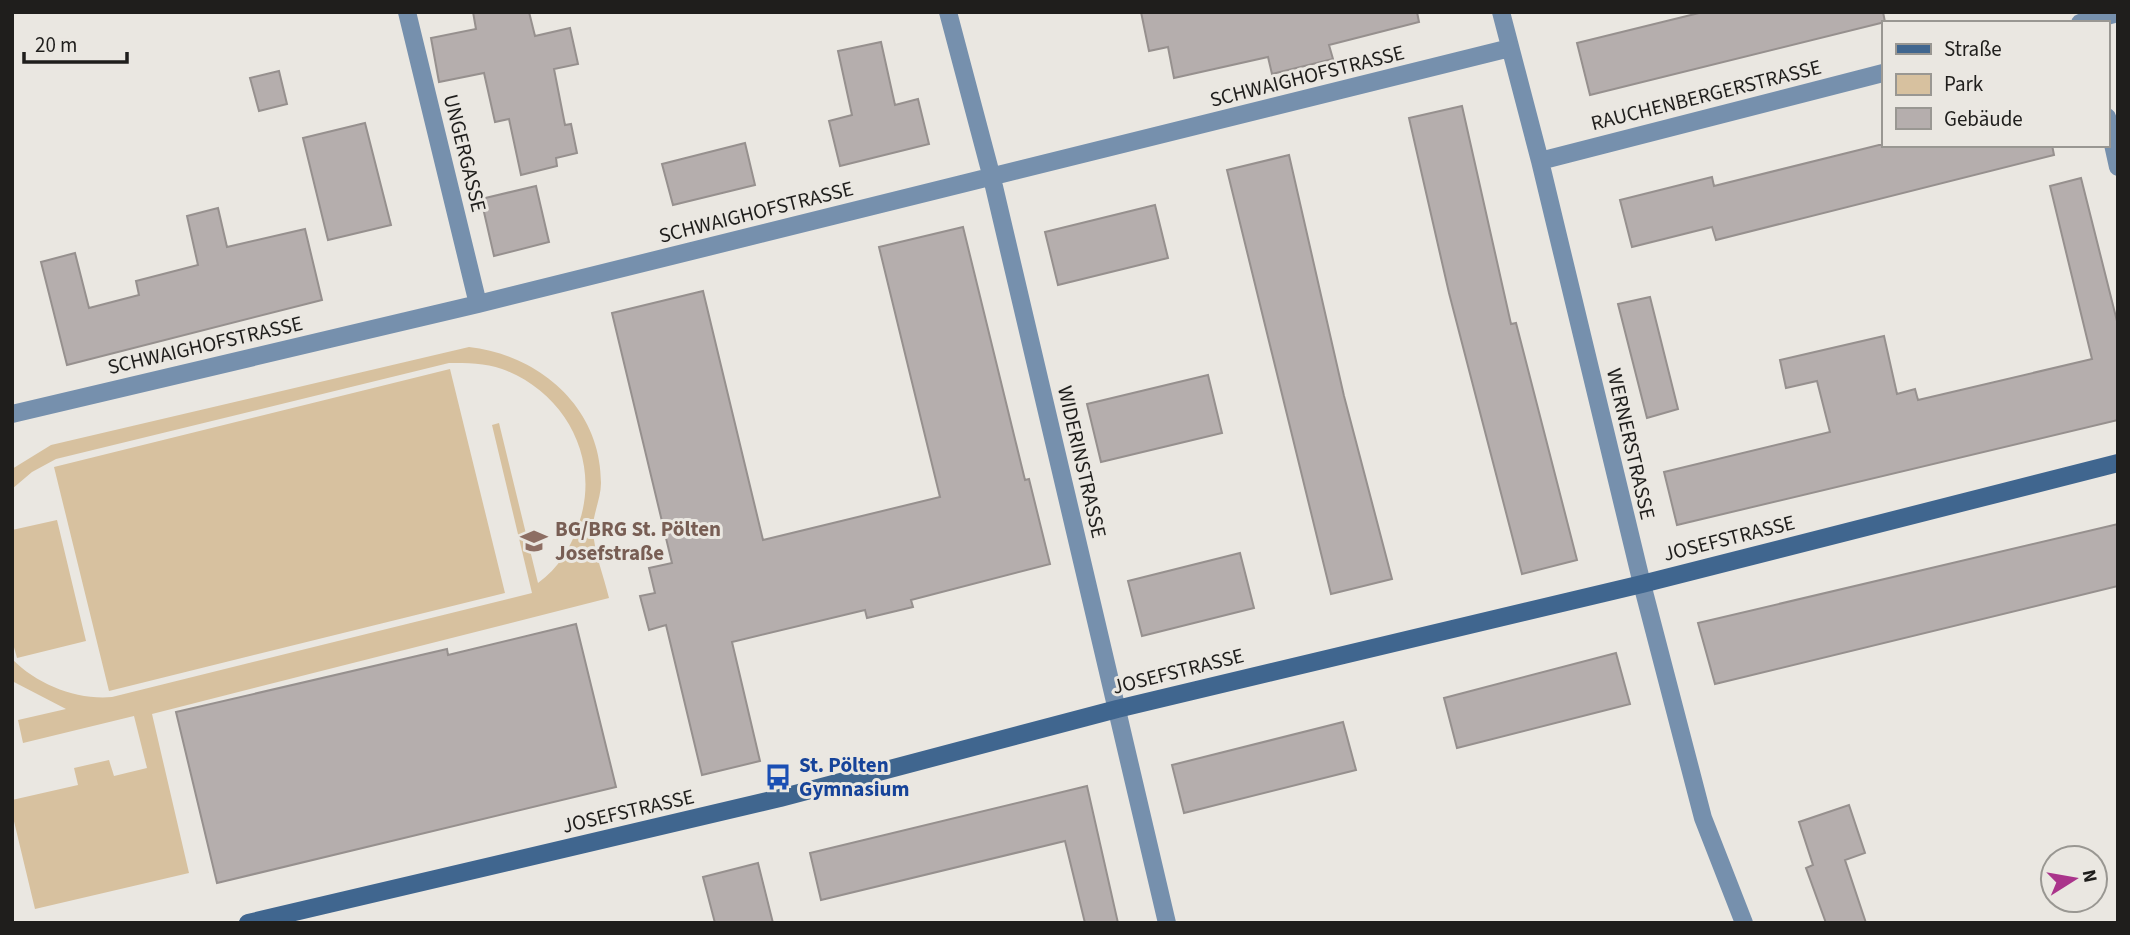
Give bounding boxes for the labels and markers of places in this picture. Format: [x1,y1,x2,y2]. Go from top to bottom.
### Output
place label: BG/BRG St. Pölten Josefstraße [555,514,721,568]
school or university icon: BG/BRG St. Pölten Josefstraße [519,526,549,556]
place label: St. Pölten Gymnasium [799,750,909,804]
bus stop icon: St. Pölten Gymnasium [763,762,793,792]

